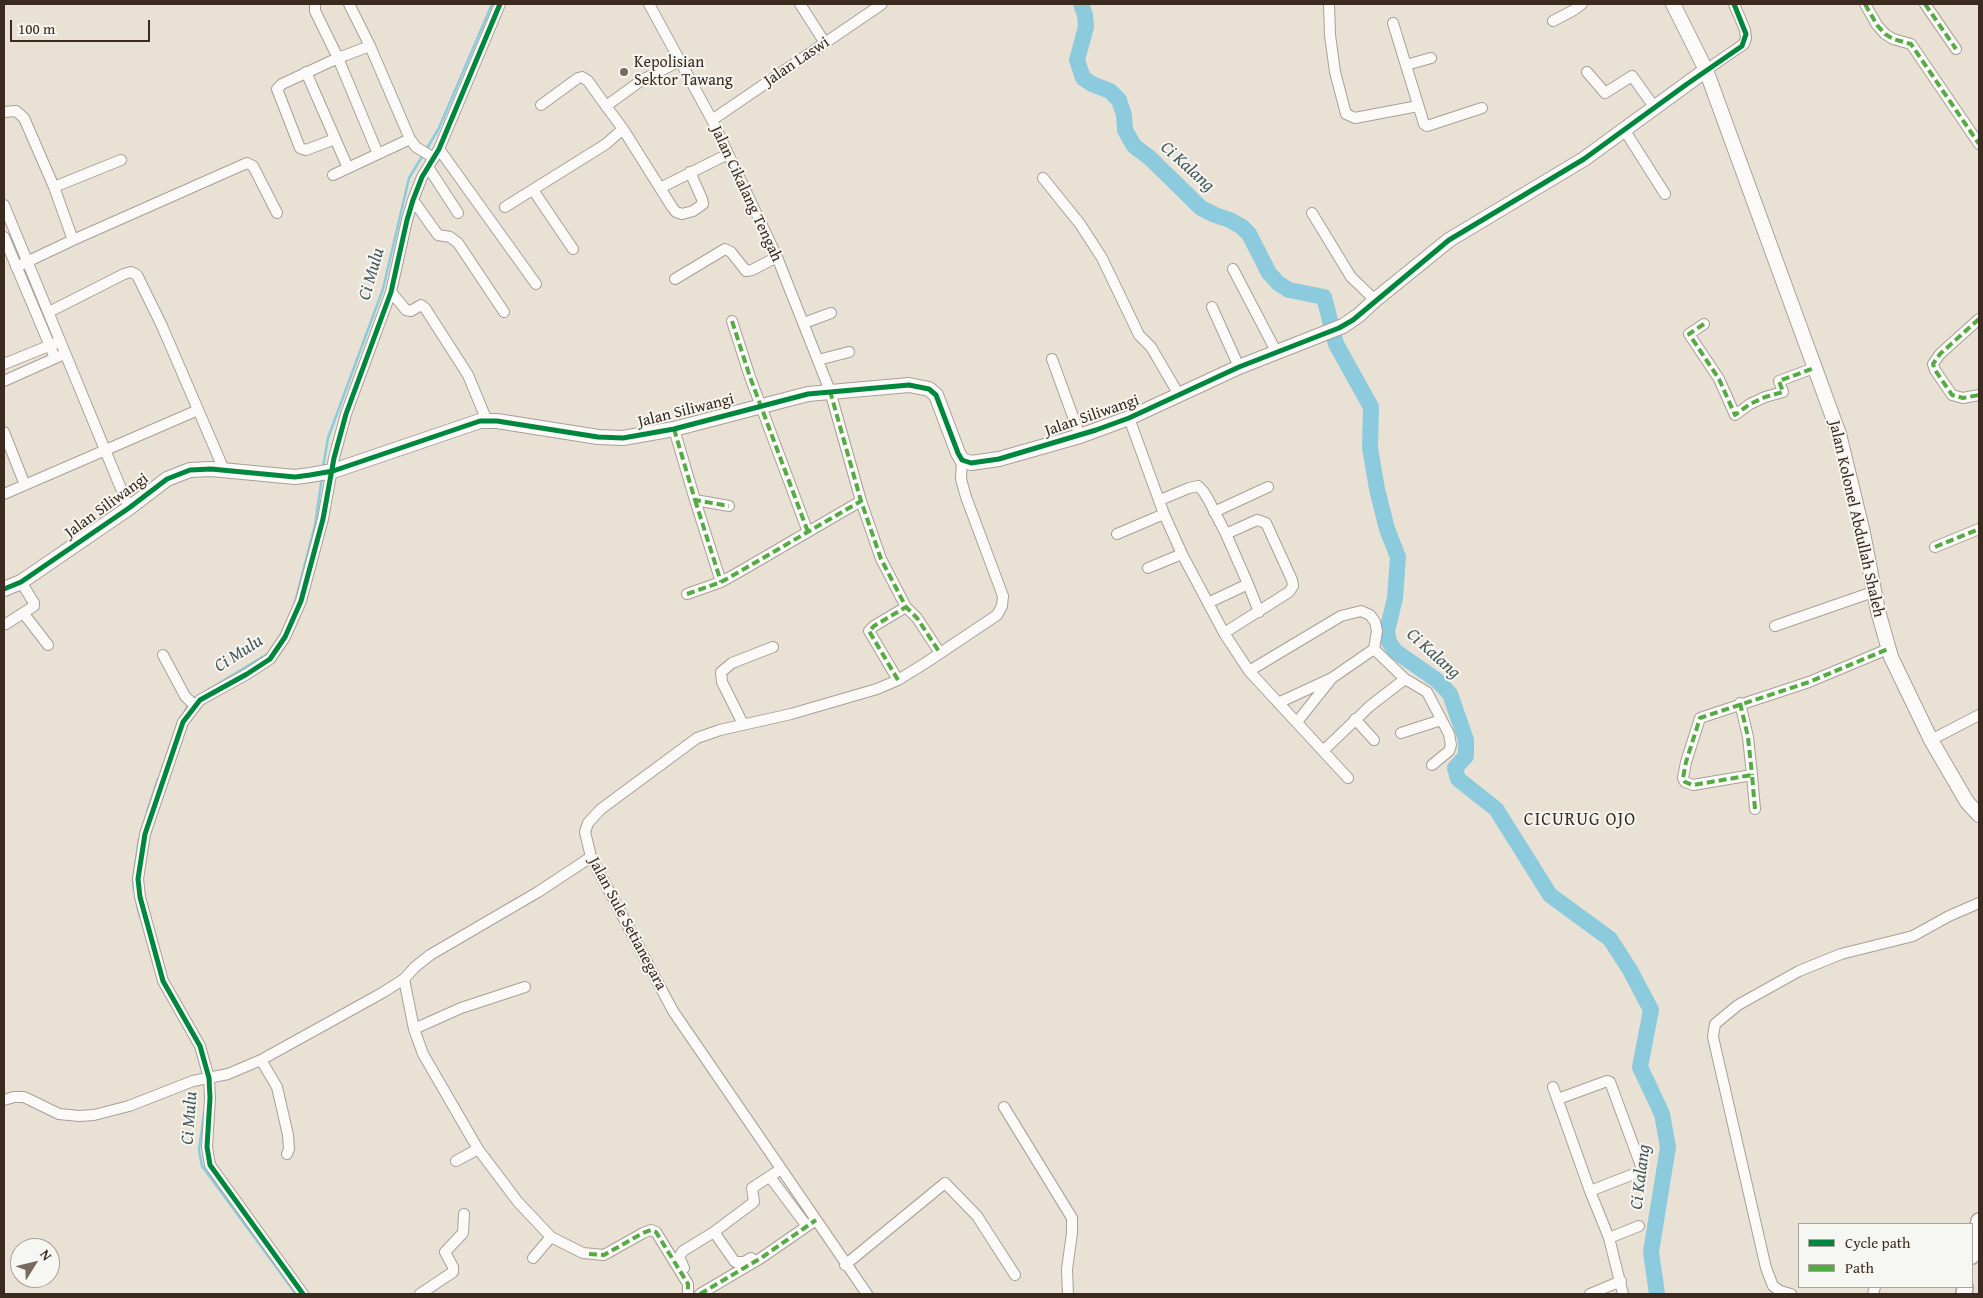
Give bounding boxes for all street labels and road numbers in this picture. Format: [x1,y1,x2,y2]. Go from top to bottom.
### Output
street label: Jalan Laswi [761,33,833,91]
street label: Jalan Cikalang Tengah [706,123,786,265]
street label: Jalan Siliwangi [636,390,736,432]
street label: Jalan Siliwangi [1042,391,1142,441]
street label: Jalan Kolonel Abdullah Shaleh [1824,419,1888,619]
street label: Jalan Siliwangi [61,469,153,543]
street label: Jalan Sule Setianegara [584,854,670,994]

